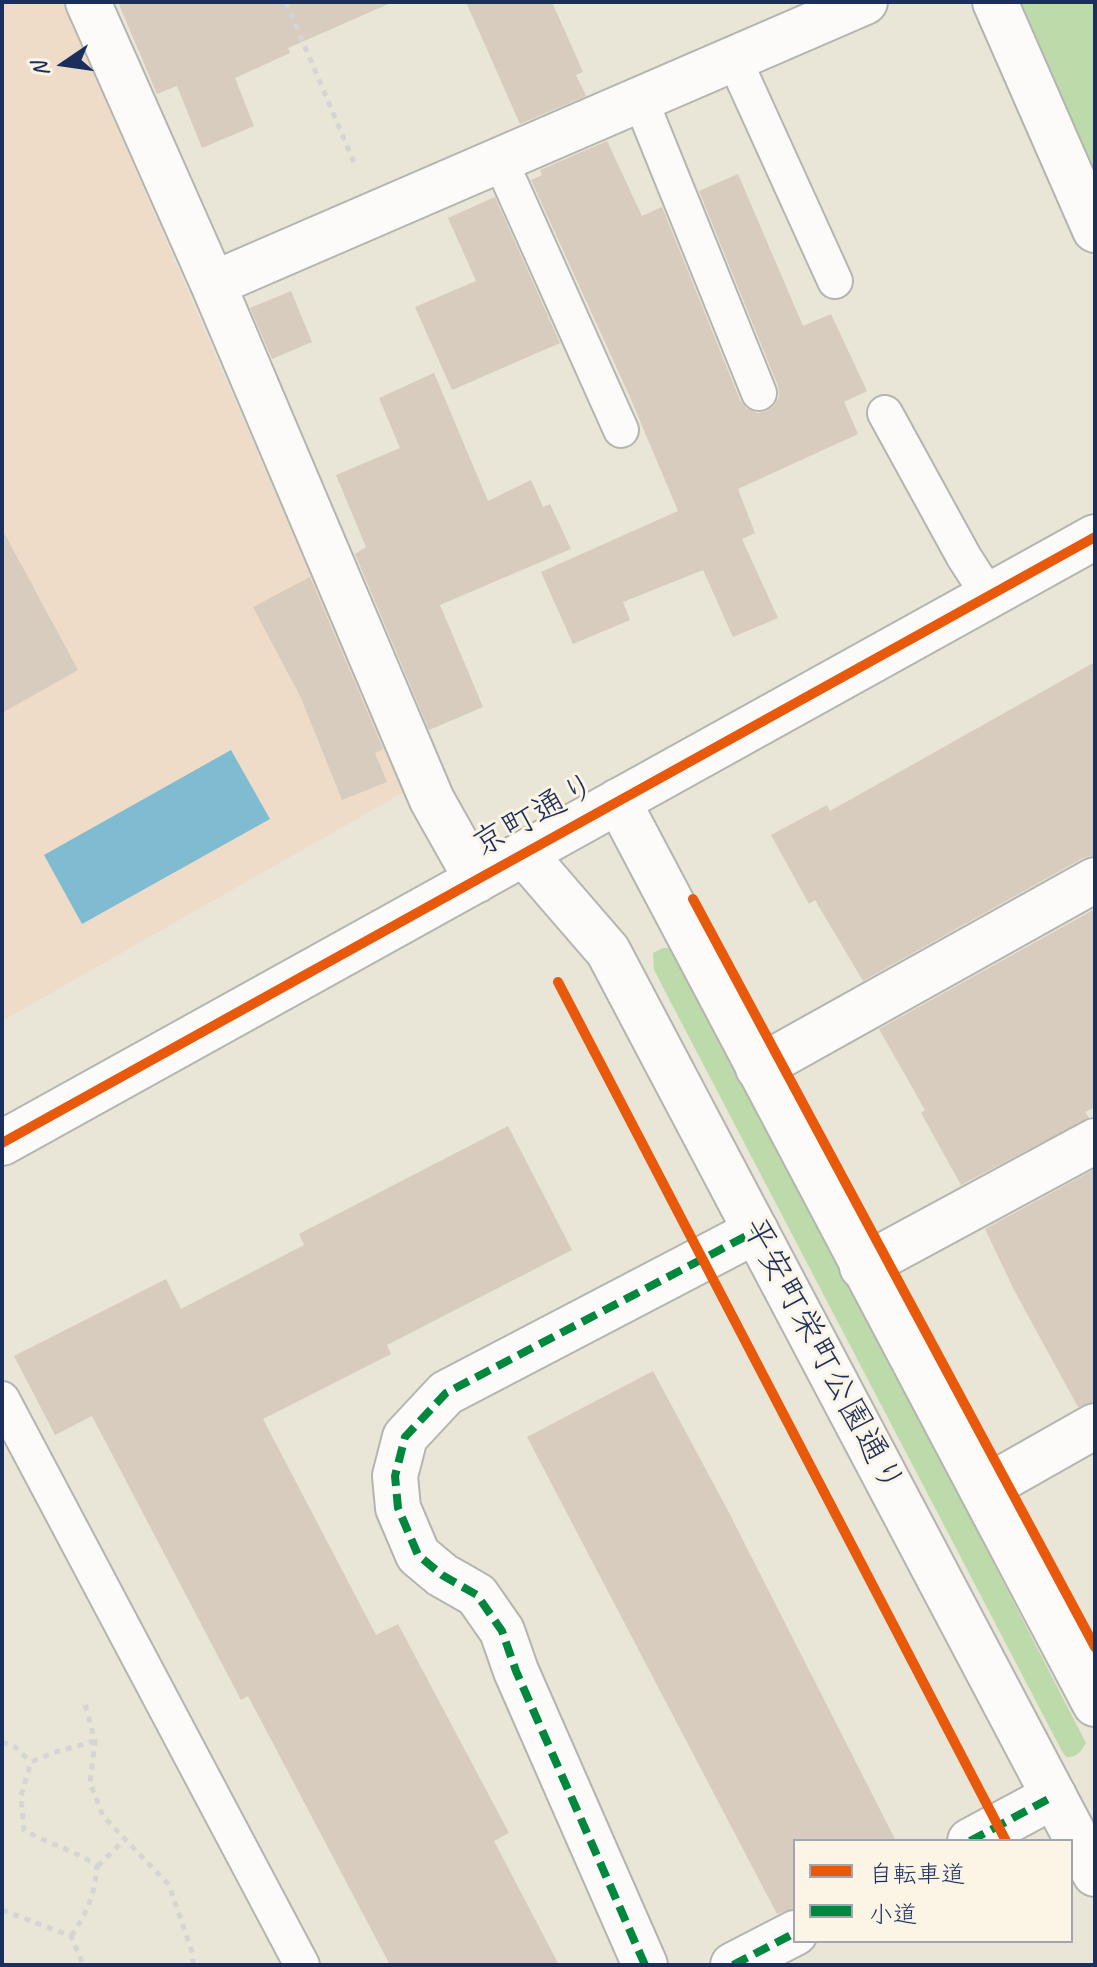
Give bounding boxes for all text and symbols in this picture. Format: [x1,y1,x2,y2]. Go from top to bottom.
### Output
north arrow [24,24,104,104]
text: N [25,60,56,79]
street label: 京町通り [466,765,604,867]
street label: 平安町栄町公園通り [732,1211,912,1501]
legend [793,1839,1073,1943]
text: 自転車道 [869,1859,965,1889]
text: 小道 [869,1899,917,1929]

